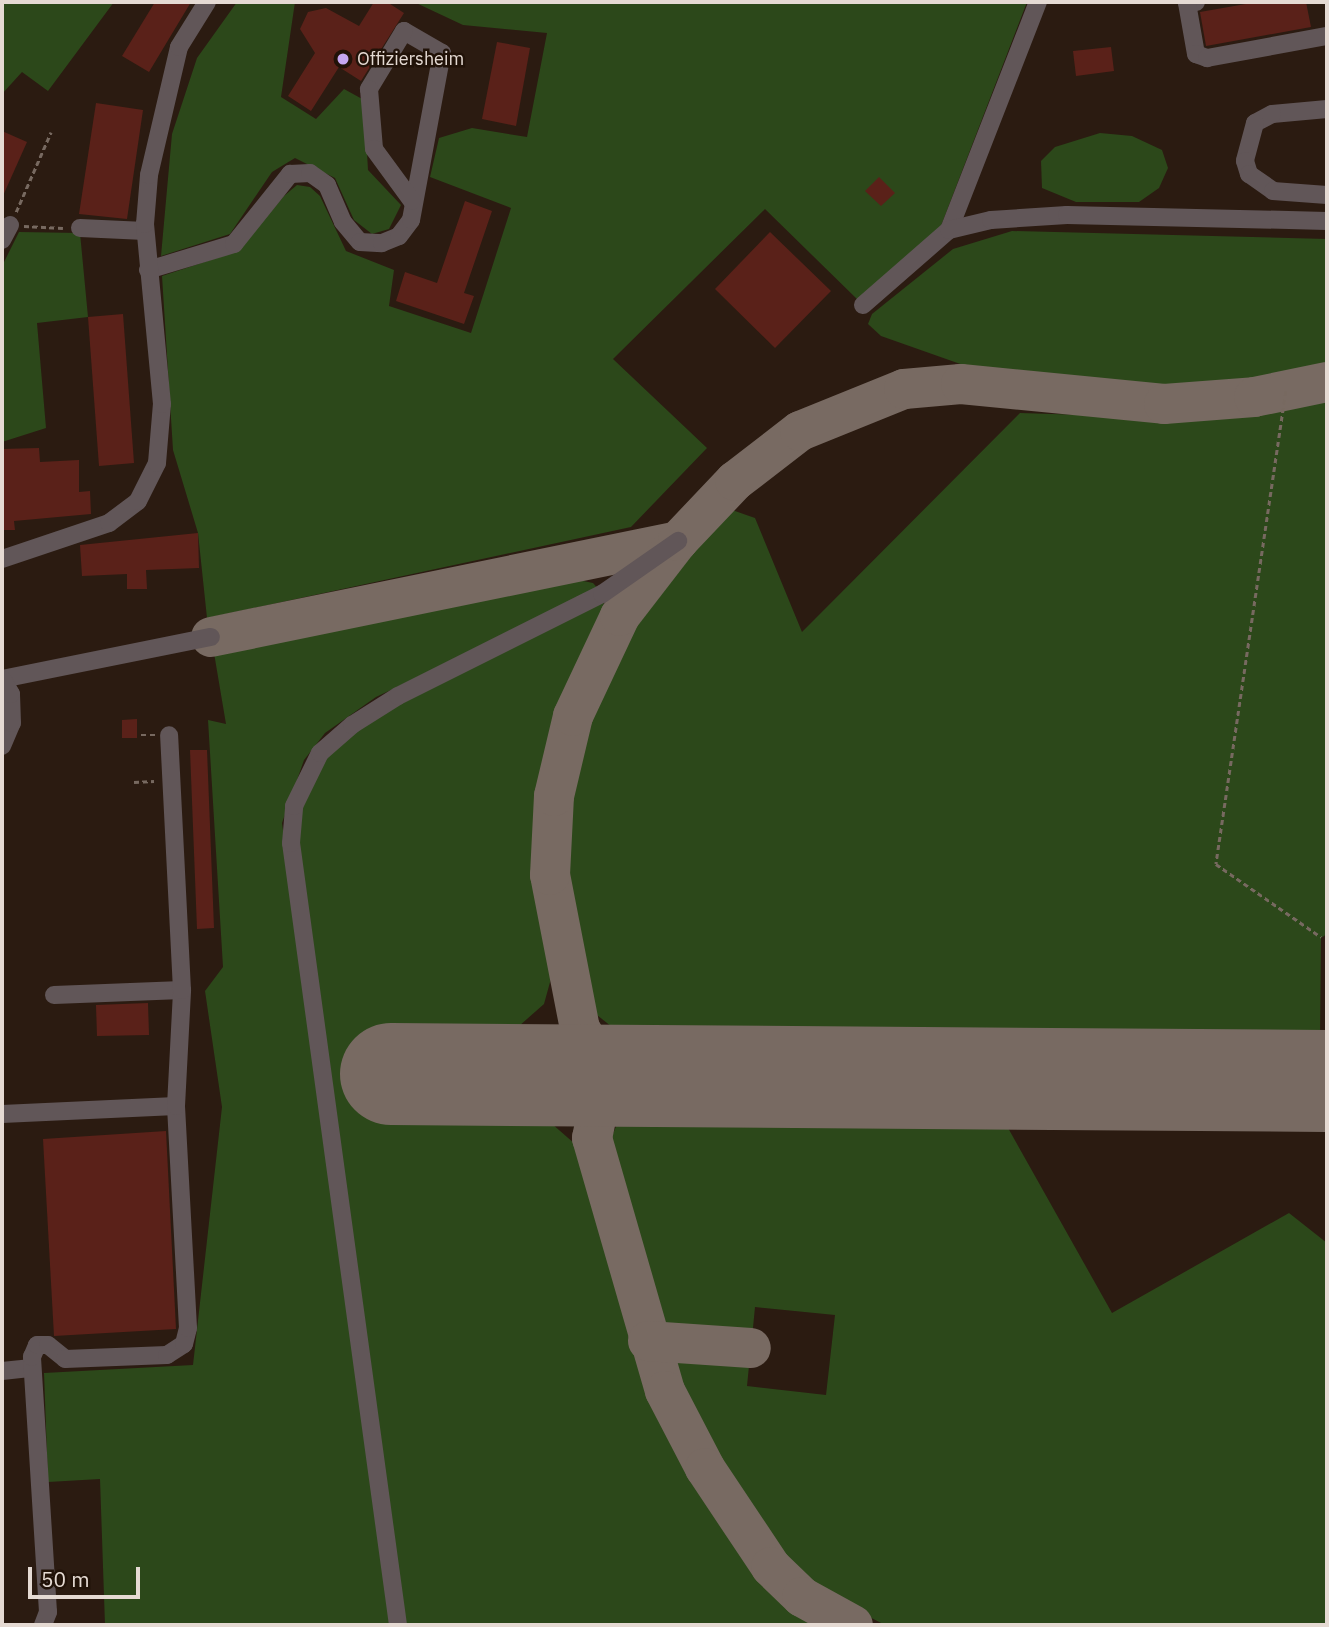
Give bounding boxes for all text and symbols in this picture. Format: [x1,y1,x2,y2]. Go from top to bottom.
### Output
place label: Offiziersheim [357,48,464,70]
marker: Offiziersheim [335,51,351,67]
scale bar [32,1554,144,1598]
text: 50 m [41,1565,90,1593]

